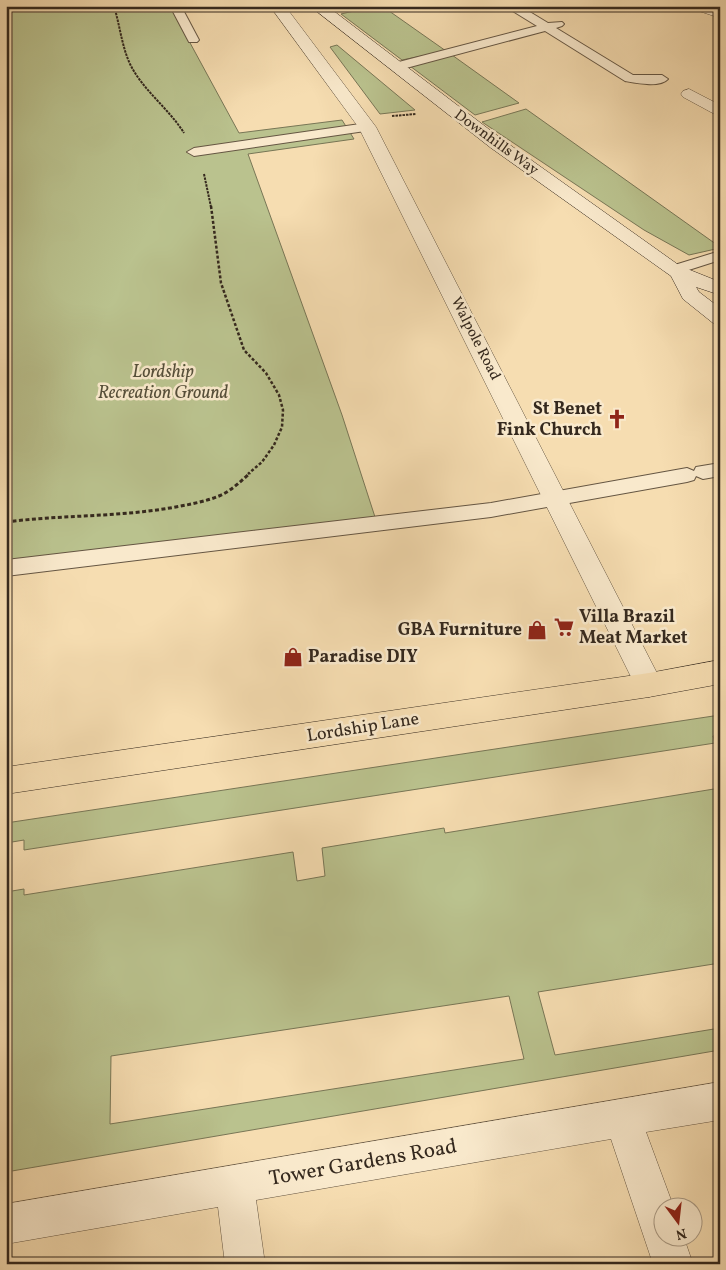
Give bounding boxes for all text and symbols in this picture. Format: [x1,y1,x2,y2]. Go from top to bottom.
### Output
street label: Downhills Way [449,105,543,181]
street label: Walpole Road [445,294,505,384]
park label: Lordship Recreation Ground [98,360,229,406]
place label: St Benet Fink Church [497,397,602,443]
church icon: St Benet Fink Church [606,408,628,430]
place label: Villa Brazil Meat Market [579,605,688,651]
supermarket icon: Villa Brazil Meat Market [553,616,575,638]
place label: GBA Furniture [398,618,522,643]
shop icon: GBA Furniture [526,619,548,641]
place label: Paradise DIY [308,645,418,670]
shop icon: Paradise DIY [282,646,304,668]
street label: Lordship Lane [305,707,421,749]
street label: Tower Gardens Road [267,1132,459,1194]
north arrow [654,1198,704,1248]
text: N [674,1223,688,1244]

